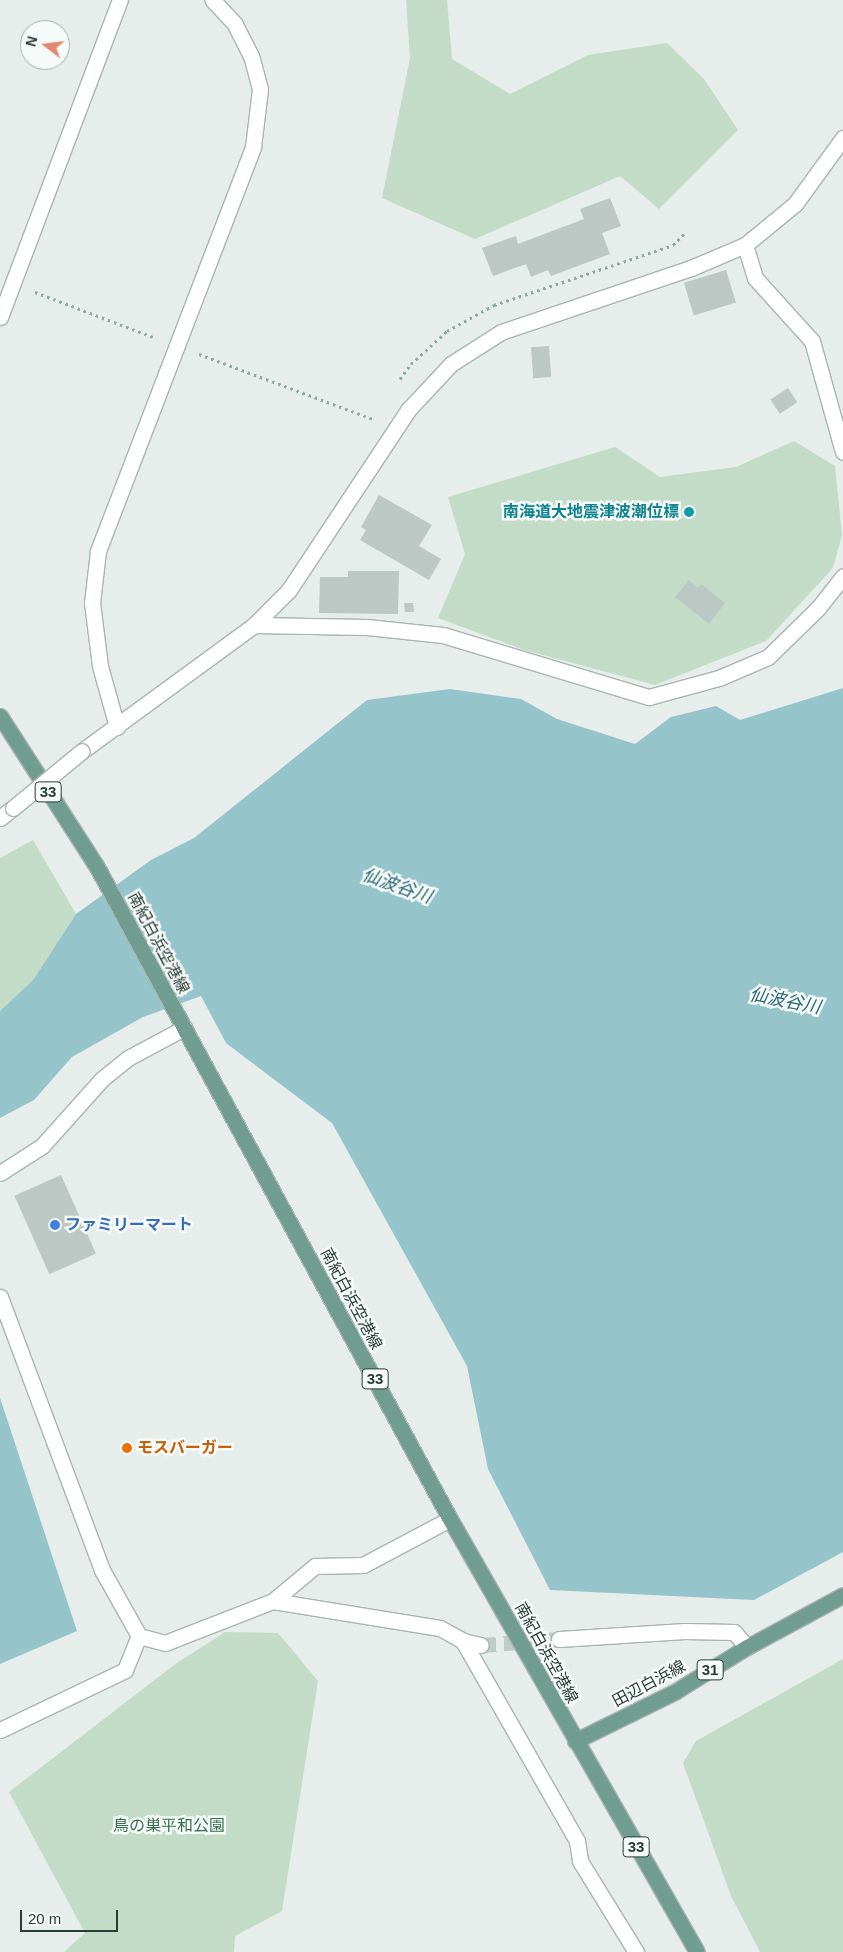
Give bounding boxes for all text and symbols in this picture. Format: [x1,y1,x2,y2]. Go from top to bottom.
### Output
north arrow [20,20,70,70]
text: N [22,34,41,48]
place label: 南海道大地震津波潮位標 [503,502,679,522]
marker: 南海道大地震津波潮位標 [683,506,695,518]
road number: 33 [34,780,62,804]
water label: 仙波谷川 [359,864,435,908]
street label: 南紀白浜空港線 [123,889,193,997]
water label: 仙波谷川 [748,984,822,1018]
place label: ファミリーマート [65,1215,193,1235]
marker: ファミリーマート [49,1219,61,1231]
street label: 南紀白浜空港線 [316,1245,386,1353]
road number: 33 [361,1366,389,1392]
place label: モスバーガー [137,1438,233,1458]
marker: モスバーガー [121,1442,133,1454]
street label: 南紀白浜空港線 [510,1599,582,1707]
street label: 田辺白浜線 [609,1657,689,1711]
road number: 31 [696,1658,724,1682]
park label: 鳥の巣平和公園 [113,1816,225,1836]
road number: 33 [622,1834,650,1860]
scale bar [22,1900,120,1932]
text: 20 m [28,1910,61,1927]

